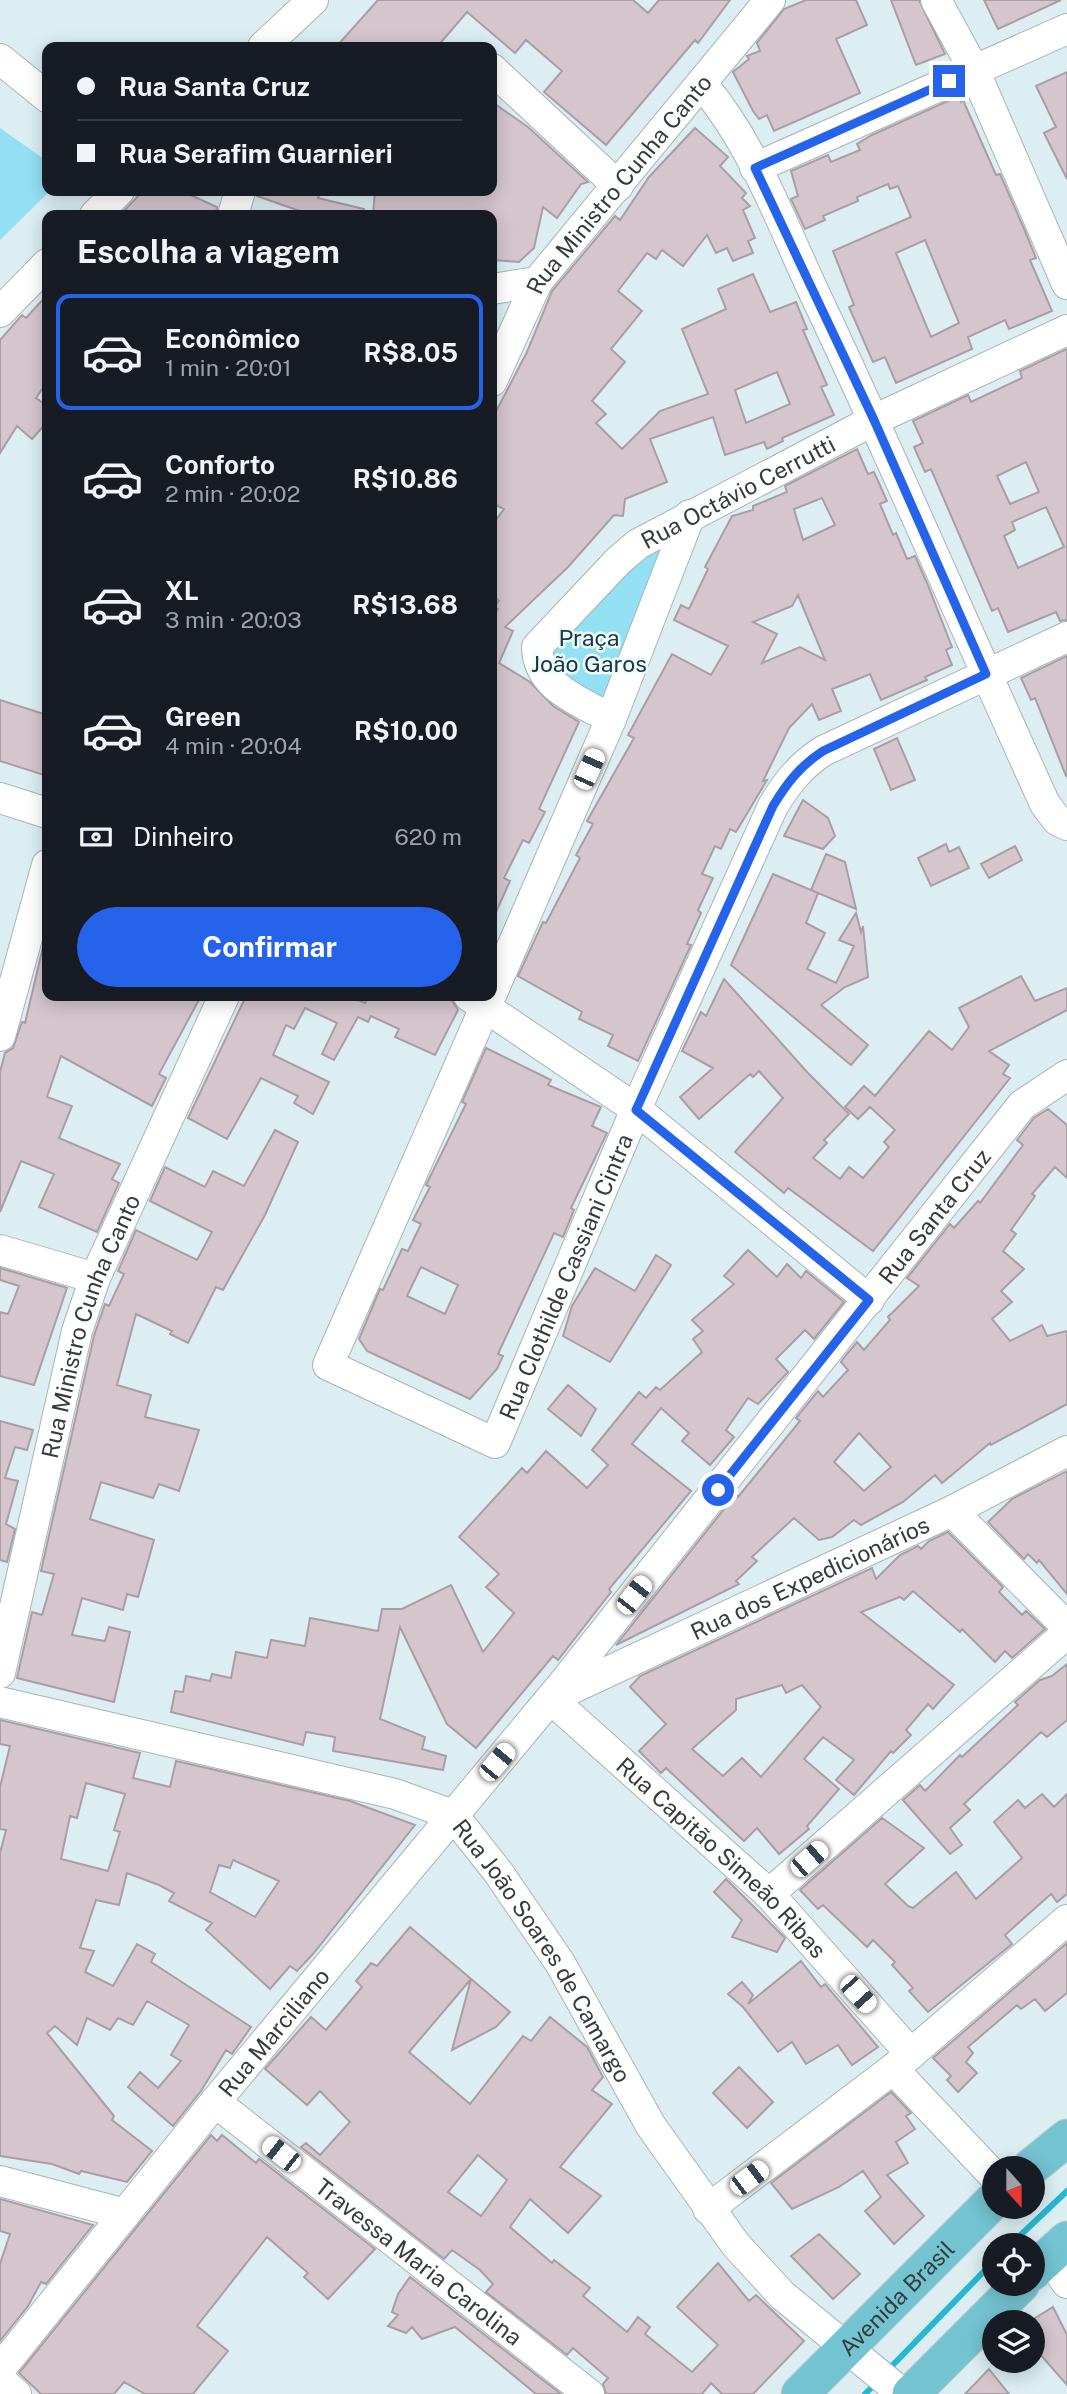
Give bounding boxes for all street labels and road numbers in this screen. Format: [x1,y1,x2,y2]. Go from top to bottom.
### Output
street label: Rua Ministro Cunha Canto [520,69,717,298]
street label: Rua Octávio Cerrutti [636,430,839,554]
street label: Rua Clothilde Cassiani Cintra [493,1130,638,1424]
street label: Rua Santa Cruz [872,1143,996,1289]
street label: Rua Ministro Cunha Canto [35,1190,145,1461]
street label: Rua dos Expedicionários [686,1510,933,1645]
street label: Rua Capitão Simeão Ribas [612,1751,832,1963]
street label: Rua João Soares de Camargo [448,1813,637,2087]
street label: Rua Marciliano [212,1962,334,2102]
street label: Travessa Maria Carolina [310,2172,528,2350]
street label: Avenida Brasil [833,2235,959,2361]

